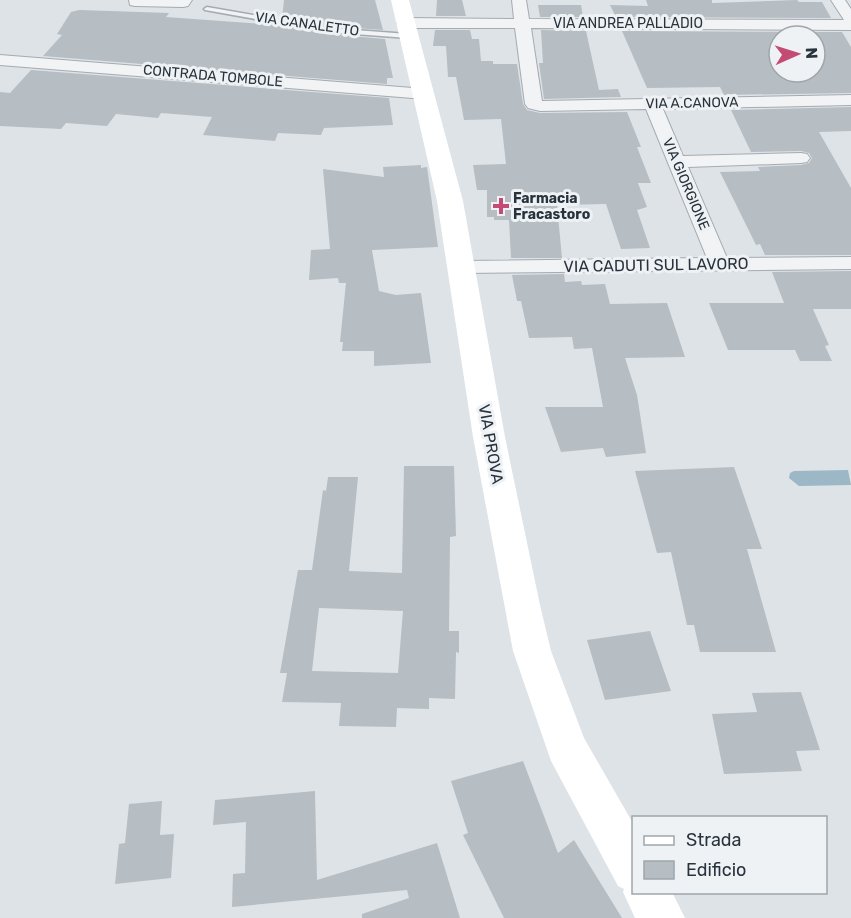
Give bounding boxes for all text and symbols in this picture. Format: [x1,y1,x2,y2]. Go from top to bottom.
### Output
street label: VIA CANALETTO [254,8,360,40]
street label: VIA ANDREA PALLADIO [553,15,703,32]
north arrow [767,24,827,84]
text: N [802,47,821,59]
street label: CONTRADA TOMBOLE [142,61,284,91]
street label: VIA A.CANOVA [645,94,739,112]
street label: VIA GIORGIONE [659,135,713,233]
place label: Farmacia Fracastoro [513,190,590,223]
marker: Farmacia Fracastoro [494,199,508,213]
street label: VIA CADUTI SUL LAVORO [563,254,749,276]
street label: VIA PROVA [475,403,507,486]
legend [632,816,827,894]
text: Strada [686,829,742,851]
text: Edificio [686,859,746,881]

